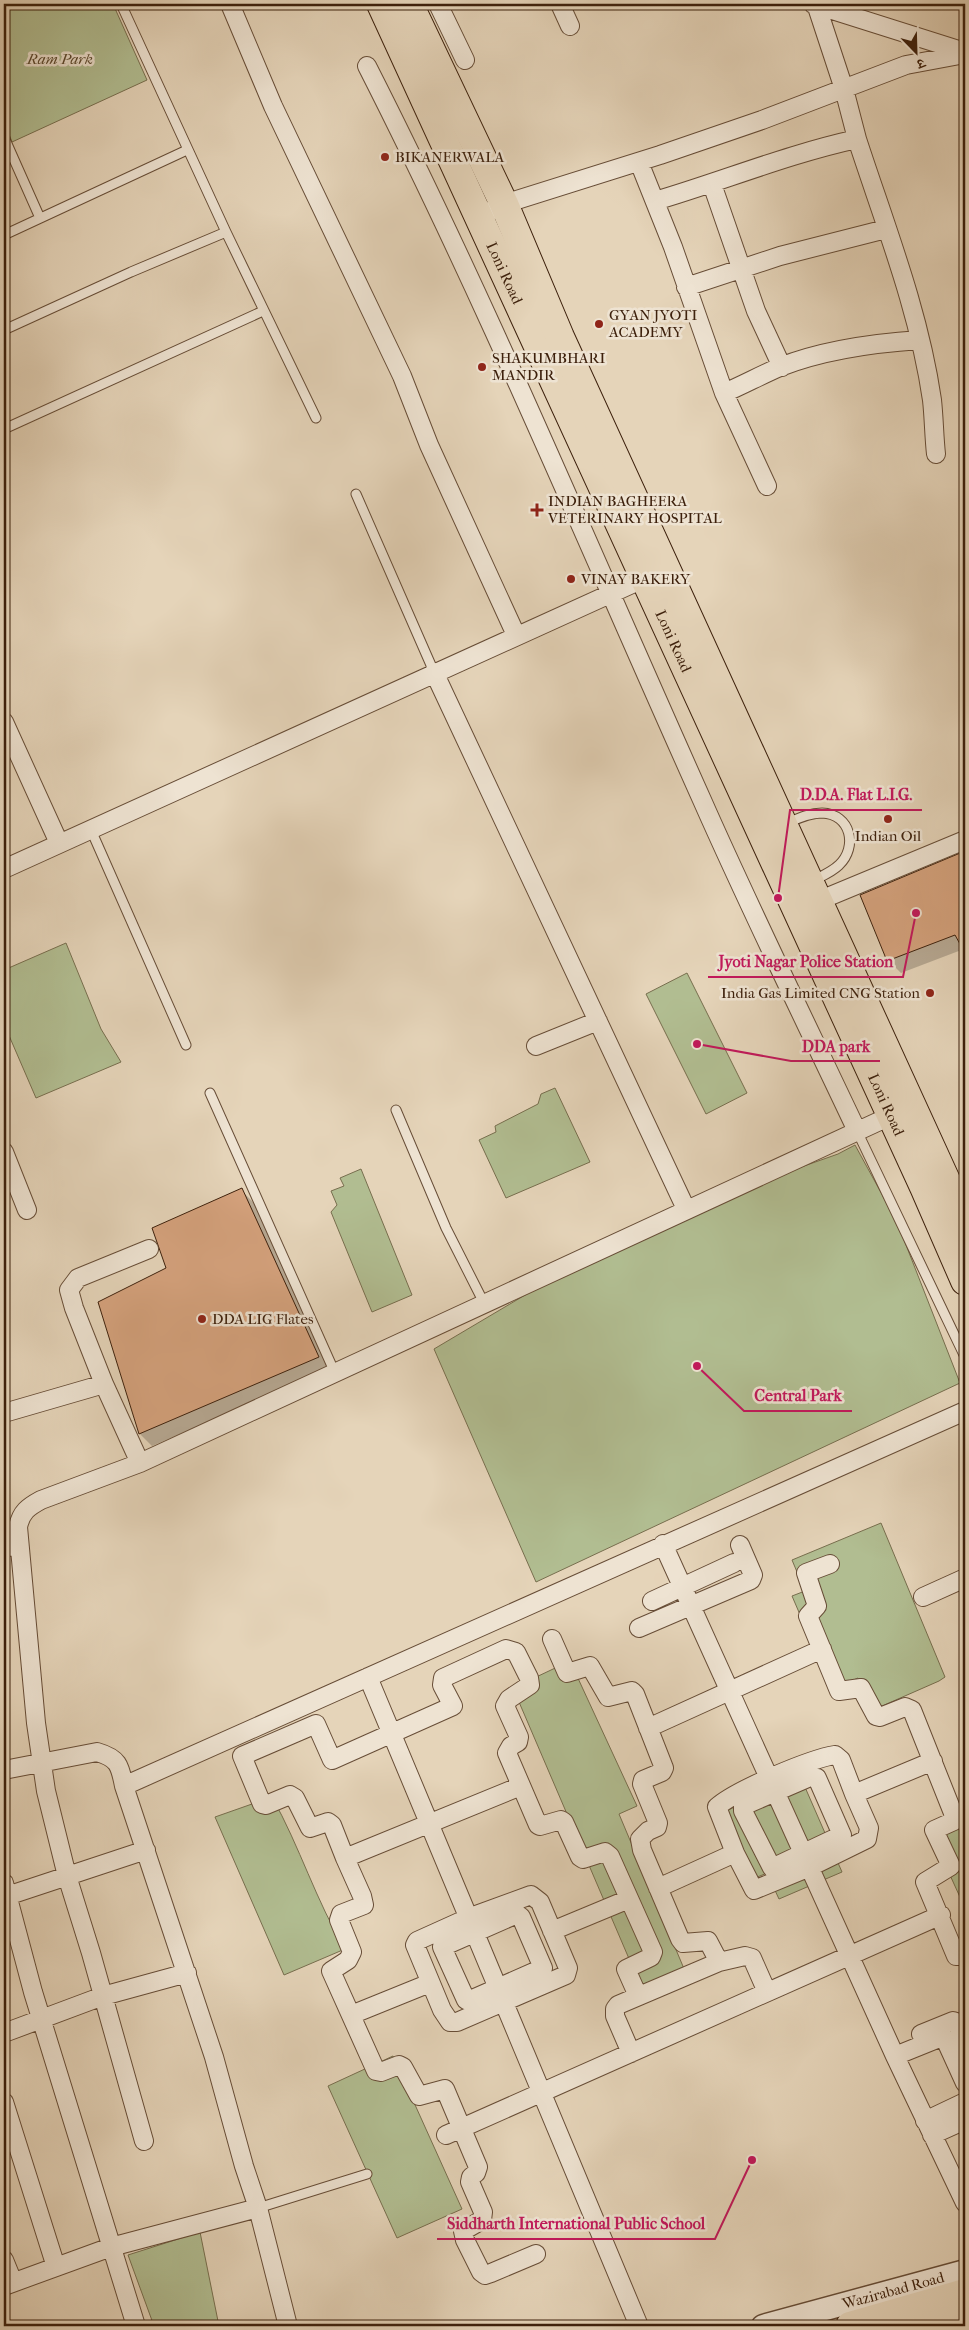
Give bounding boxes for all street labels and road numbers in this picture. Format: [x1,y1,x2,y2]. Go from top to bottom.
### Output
street label: Loni Road [482,239,527,308]
street label: Loni Road [651,607,696,676]
street label: Loni Road [864,1071,909,1139]
street label: Wazirabad Road [839,2268,947,2313]

